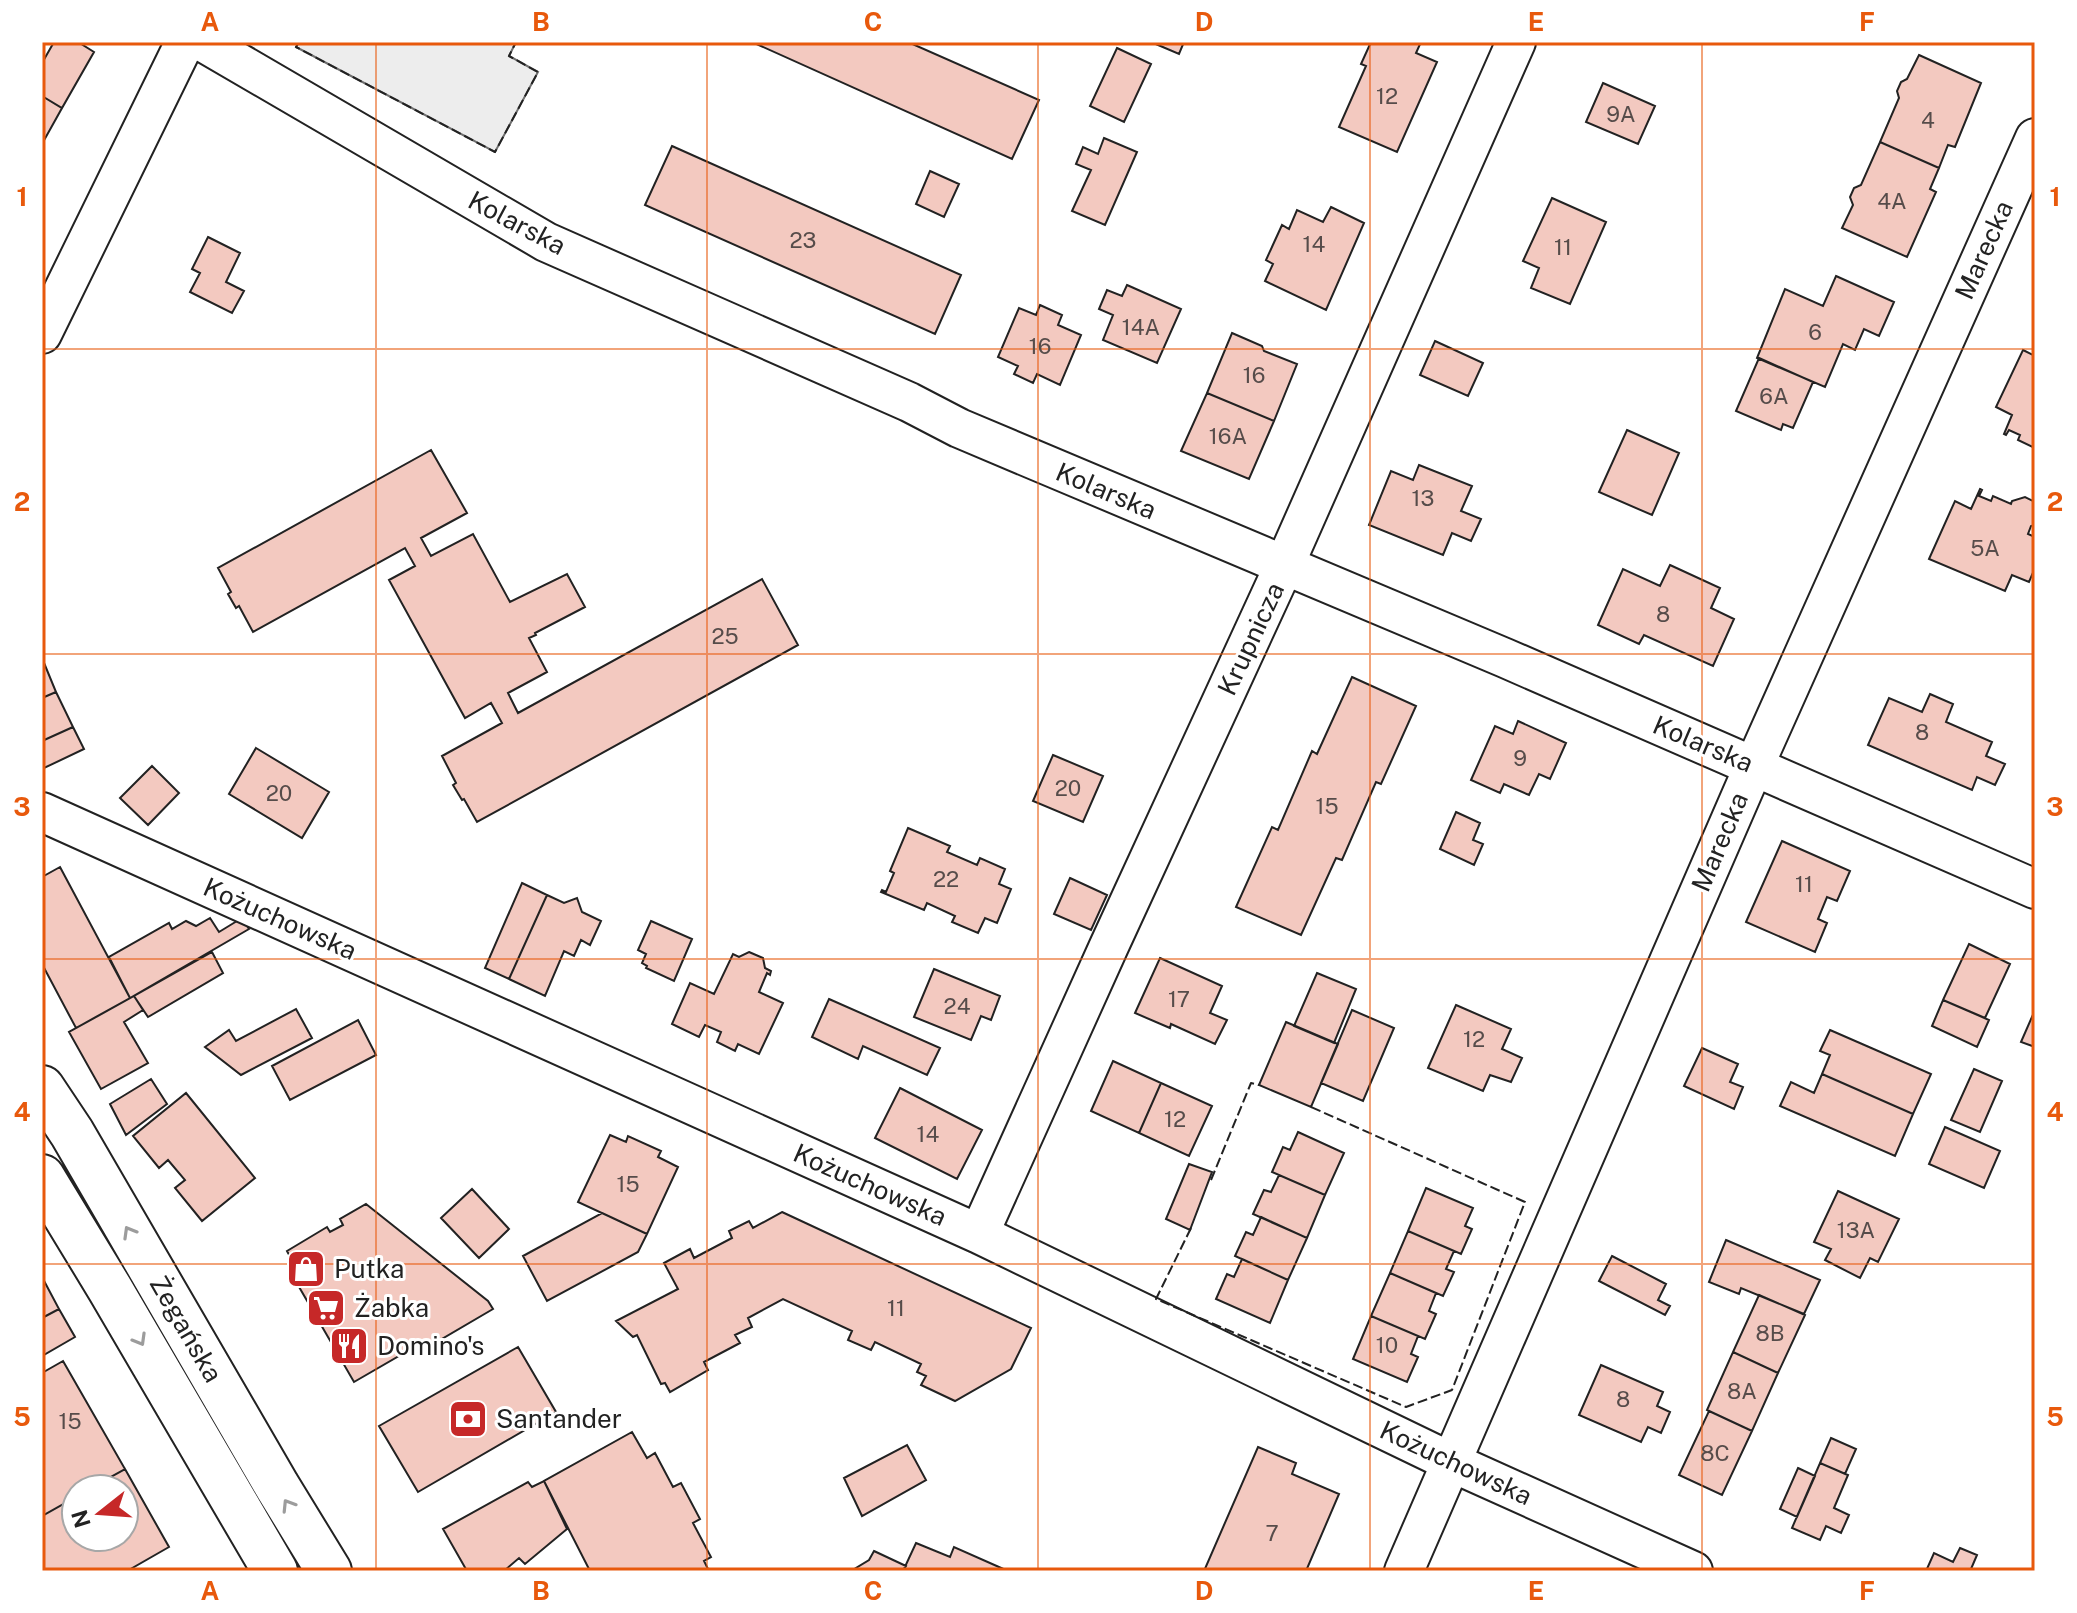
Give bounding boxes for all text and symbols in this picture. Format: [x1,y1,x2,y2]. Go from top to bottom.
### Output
text: A [201,6,220,37]
text: B [532,6,550,37]
text: C [864,6,882,37]
text: D [1195,6,1213,37]
text: E [1528,6,1544,37]
text: F [1859,6,1875,37]
house number: 12 [1376,83,1398,109]
house number: 9A [1606,101,1636,127]
house number: 4 [1921,107,1935,133]
text: 1 [16,181,28,212]
text: 1 [2049,181,2061,212]
street label: Kolarska [463,184,571,261]
house number: 4A [1877,188,1907,214]
street label: Marecka [1948,196,2019,304]
house number: 23 [790,227,816,253]
house number: 14 [1303,231,1326,257]
house number: 11 [1554,234,1572,260]
house number: 14A [1122,314,1160,340]
house number: 6 [1808,319,1822,345]
house number: 16 [1029,333,1051,359]
house number: 16 [1243,362,1265,388]
house number: 6A [1759,383,1789,409]
house number: 16A [1209,423,1247,449]
street label: Kolarska [1051,456,1161,525]
house number: 13 [1412,485,1434,511]
text: 2 [14,486,30,517]
text: 2 [2047,486,2063,517]
house number: 5A [1970,535,2000,561]
street label: Krupnicza [1211,577,1290,700]
house number: 8 [1656,601,1670,627]
house number: 25 [711,623,739,649]
street label: Kolarska [1648,709,1758,778]
house number: 8 [1915,719,1929,745]
house number: 9 [1513,745,1527,771]
house number: 20 [1055,775,1081,801]
house number: 20 [266,780,292,806]
street label: Marecka [1685,788,1754,896]
text: 3 [13,791,31,822]
text: 3 [2046,791,2064,822]
house number: 15 [1315,793,1339,819]
house number: 22 [933,866,959,892]
street label: Kożuchowska [199,871,362,966]
house number: 11 [1795,871,1813,897]
house number: 17 [1168,986,1190,1012]
house number: 24 [944,993,971,1019]
house number: 12 [1463,1026,1485,1052]
text: 4 [13,1096,31,1127]
text: 4 [2046,1096,2064,1127]
house number: 12 [1164,1106,1186,1132]
house number: 14 [917,1121,940,1147]
street label: Kożuchowska [789,1137,952,1232]
house number: 15 [616,1171,640,1197]
house number: 13A [1837,1217,1875,1243]
one-way arrow [123,1226,139,1241]
shop icon: Putka [285,1248,327,1290]
place label: Putka [334,1253,404,1284]
street label: Żegańska [144,1270,229,1387]
supermarket icon: Żabka [305,1287,347,1329]
place label: Żabka [354,1292,429,1323]
house number: 11 [887,1295,905,1321]
house number: 8B [1756,1320,1785,1346]
restaurant icon: Domino's [328,1325,370,1367]
place label: Domino's [377,1330,484,1361]
one-way arrow [130,1331,146,1346]
house number: 10 [1376,1332,1398,1358]
house number: 8A [1727,1378,1757,1404]
house number: 8 [1616,1386,1630,1412]
bank icon: Santander [447,1398,489,1440]
text: 5 [13,1401,31,1432]
text: 5 [2046,1401,2064,1432]
place label: Santander [496,1403,622,1434]
house number: 15 [58,1408,82,1434]
street label: Kożuchowska [1375,1414,1537,1511]
house number: 8C [1700,1440,1730,1466]
north arrow [60,1473,140,1553]
one-way arrow [283,1499,298,1514]
text: N [66,1507,96,1531]
house number: 7 [1265,1520,1279,1546]
text: A [201,1575,220,1606]
text: B [532,1575,550,1606]
text: C [864,1575,882,1606]
text: D [1195,1575,1213,1606]
text: E [1528,1575,1544,1606]
text: F [1859,1575,1875,1606]

